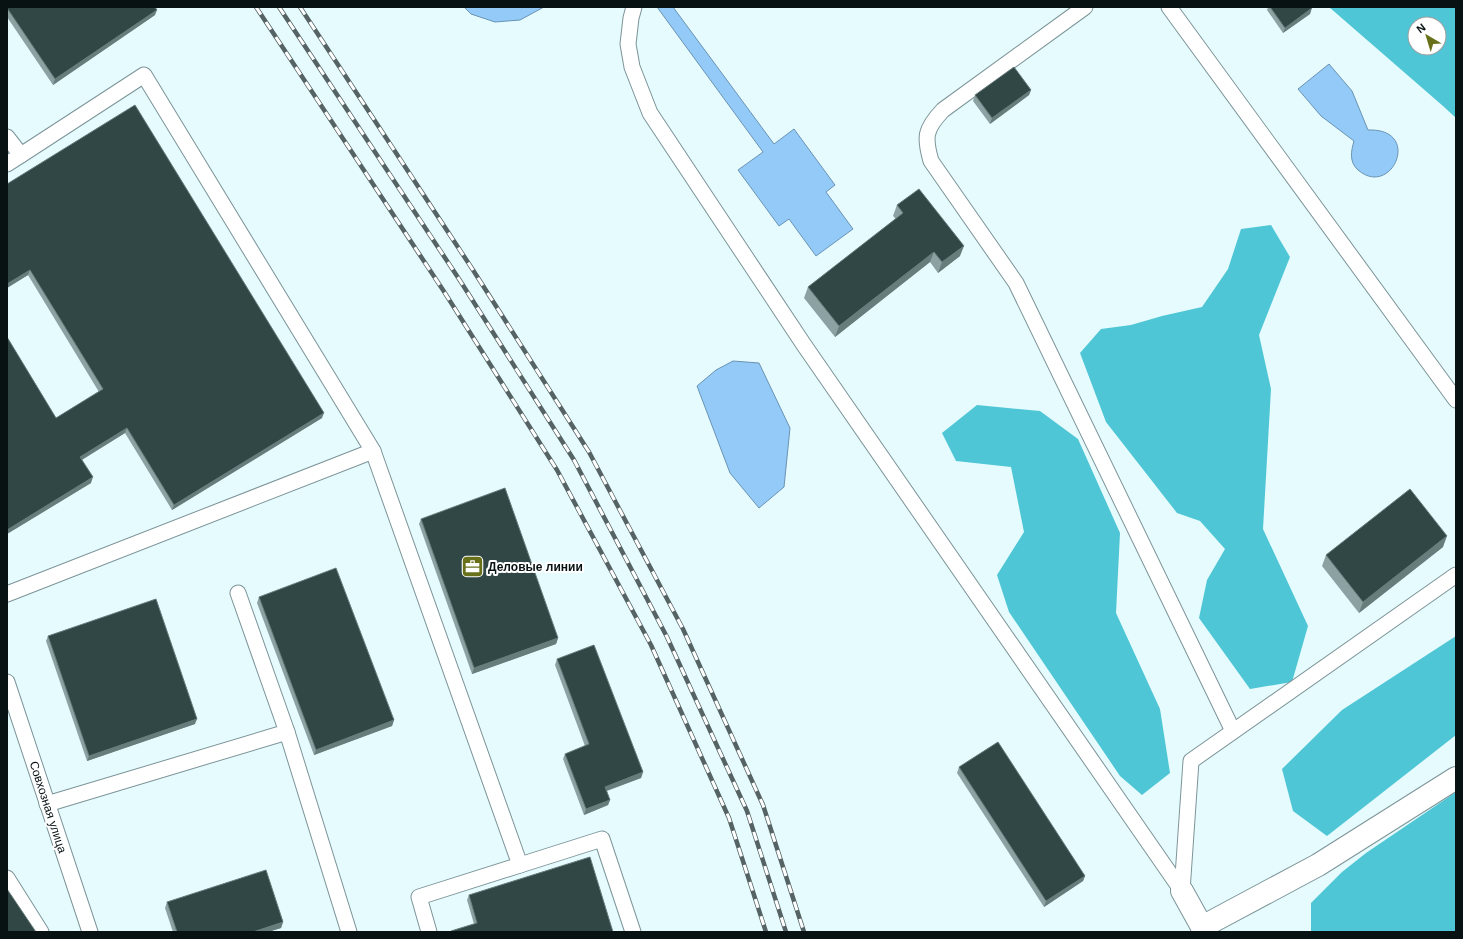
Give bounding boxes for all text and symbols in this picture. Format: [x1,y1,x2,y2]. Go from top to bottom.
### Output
north arrow [1407,16,1447,56]
text: N [1414,21,1428,35]
office icon: Деловые линии [460,554,486,580]
place label: Деловые линии [488,560,583,574]
street label: Совхозная улица [27,759,70,855]

